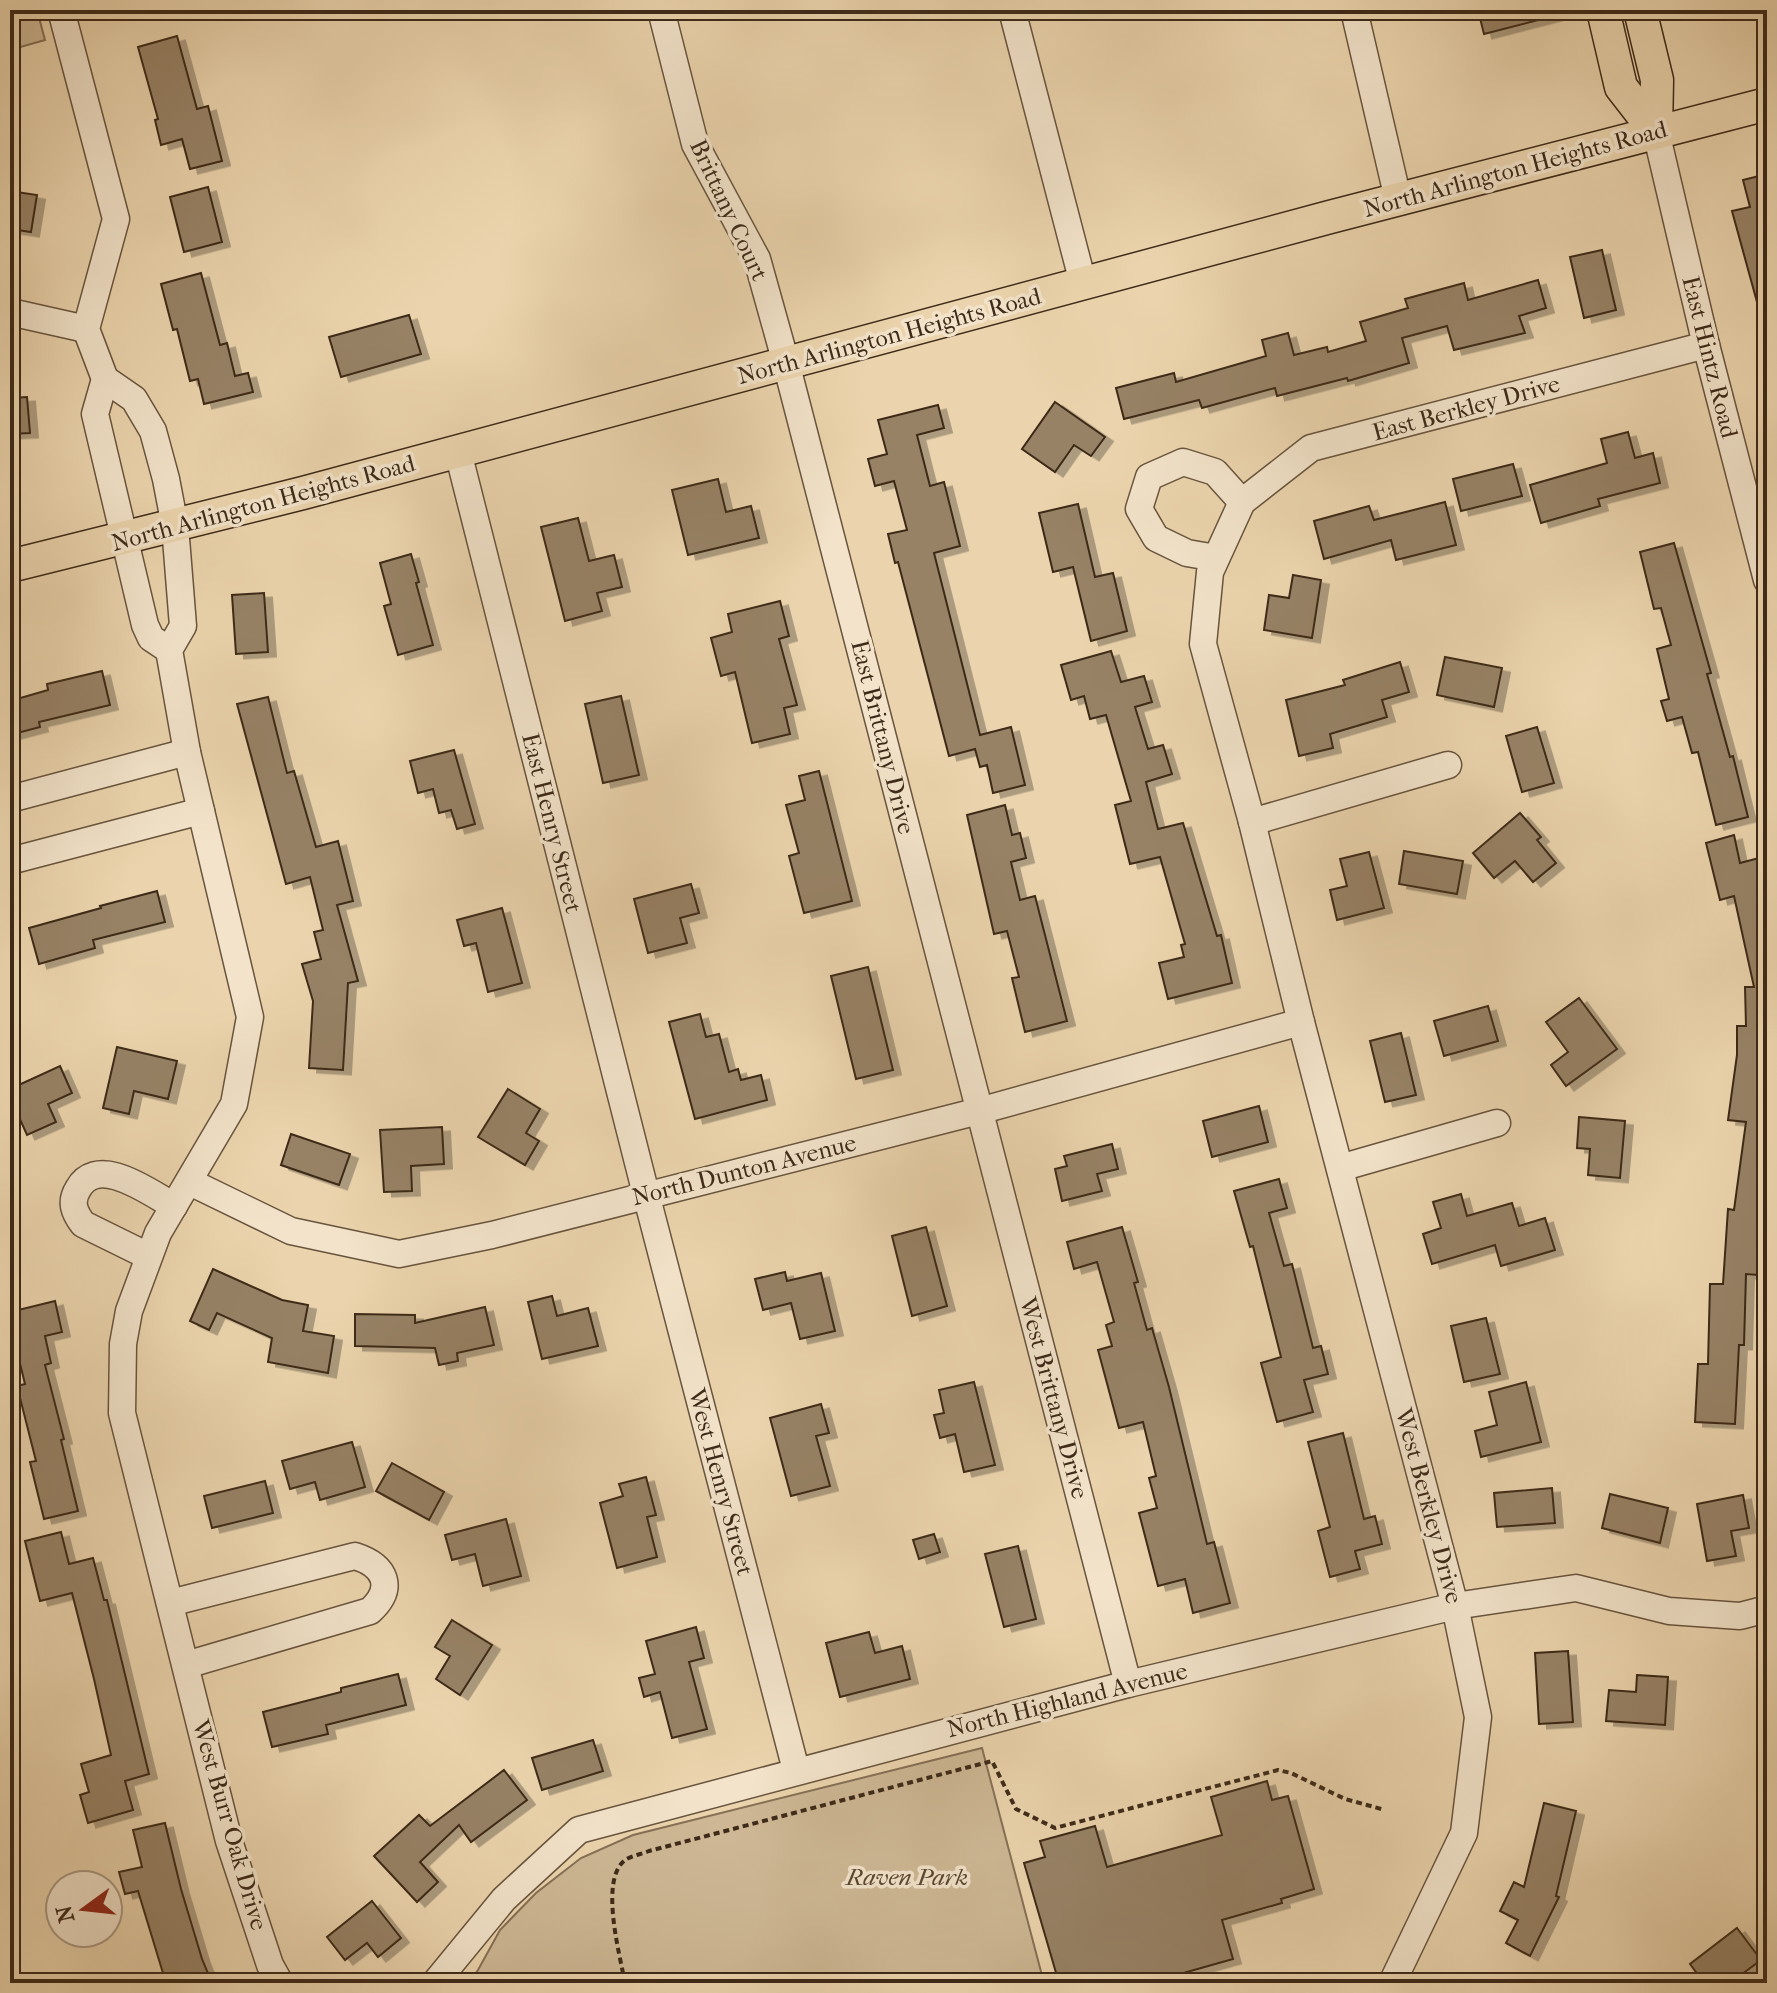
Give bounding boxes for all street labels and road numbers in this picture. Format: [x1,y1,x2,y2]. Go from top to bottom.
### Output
street label: North Arlington Heights Road [1360,115,1671,223]
street label: Brittany Court [684,135,774,285]
street label: East Hintz Road [1676,273,1744,442]
street label: North Arlington Heights Road [734,282,1045,390]
street label: East Berkley Drive [1369,370,1563,446]
street label: North Arlington Heights Road [108,449,419,557]
street label: East Brittany Drive [845,637,921,837]
street label: East Henry Street [516,730,588,916]
street label: North Dunton Avenue [629,1129,859,1211]
street label: West Brittany Drive [1013,1293,1094,1502]
street label: West Henry Street [682,1384,760,1579]
street label: West Berkley Drive [1389,1404,1469,1607]
street label: North Highland Avenue [944,1657,1190,1743]
street label: West Burr Oak Drive [186,1716,273,1933]

